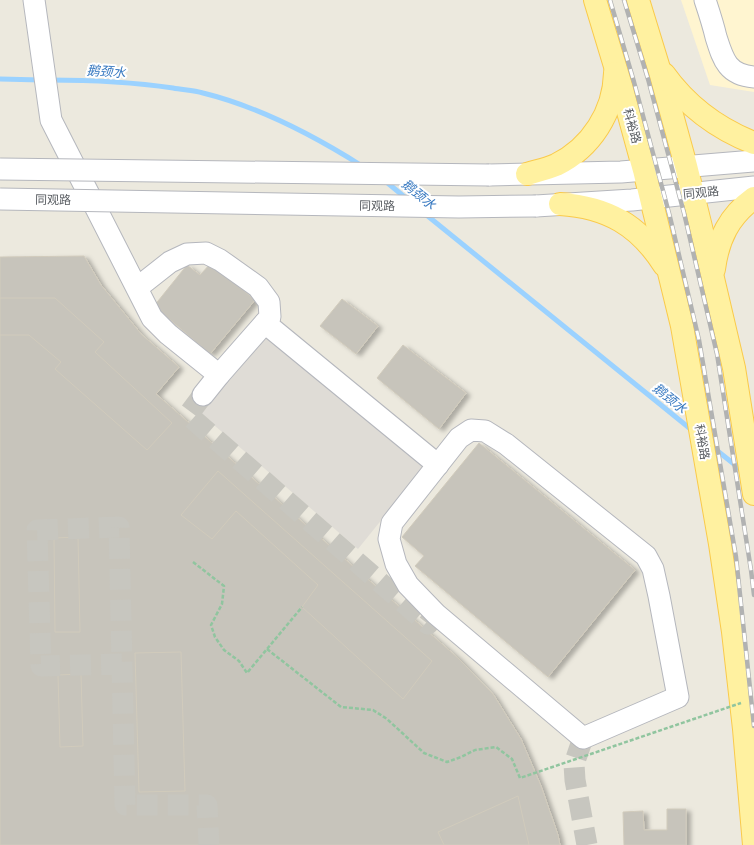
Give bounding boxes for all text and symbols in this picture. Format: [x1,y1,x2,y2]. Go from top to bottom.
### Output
water label: 鹅颈水 [86,63,127,80]
street label: 科裕路 [621,107,643,145]
water label: 鹅颈水 [399,176,439,213]
street label: 同观路 [682,184,720,202]
street label: 同观路 [35,193,71,207]
street label: 同观路 [359,199,395,213]
water label: 鹅颈水 [650,380,690,417]
street label: 科裕路 [692,423,712,461]

